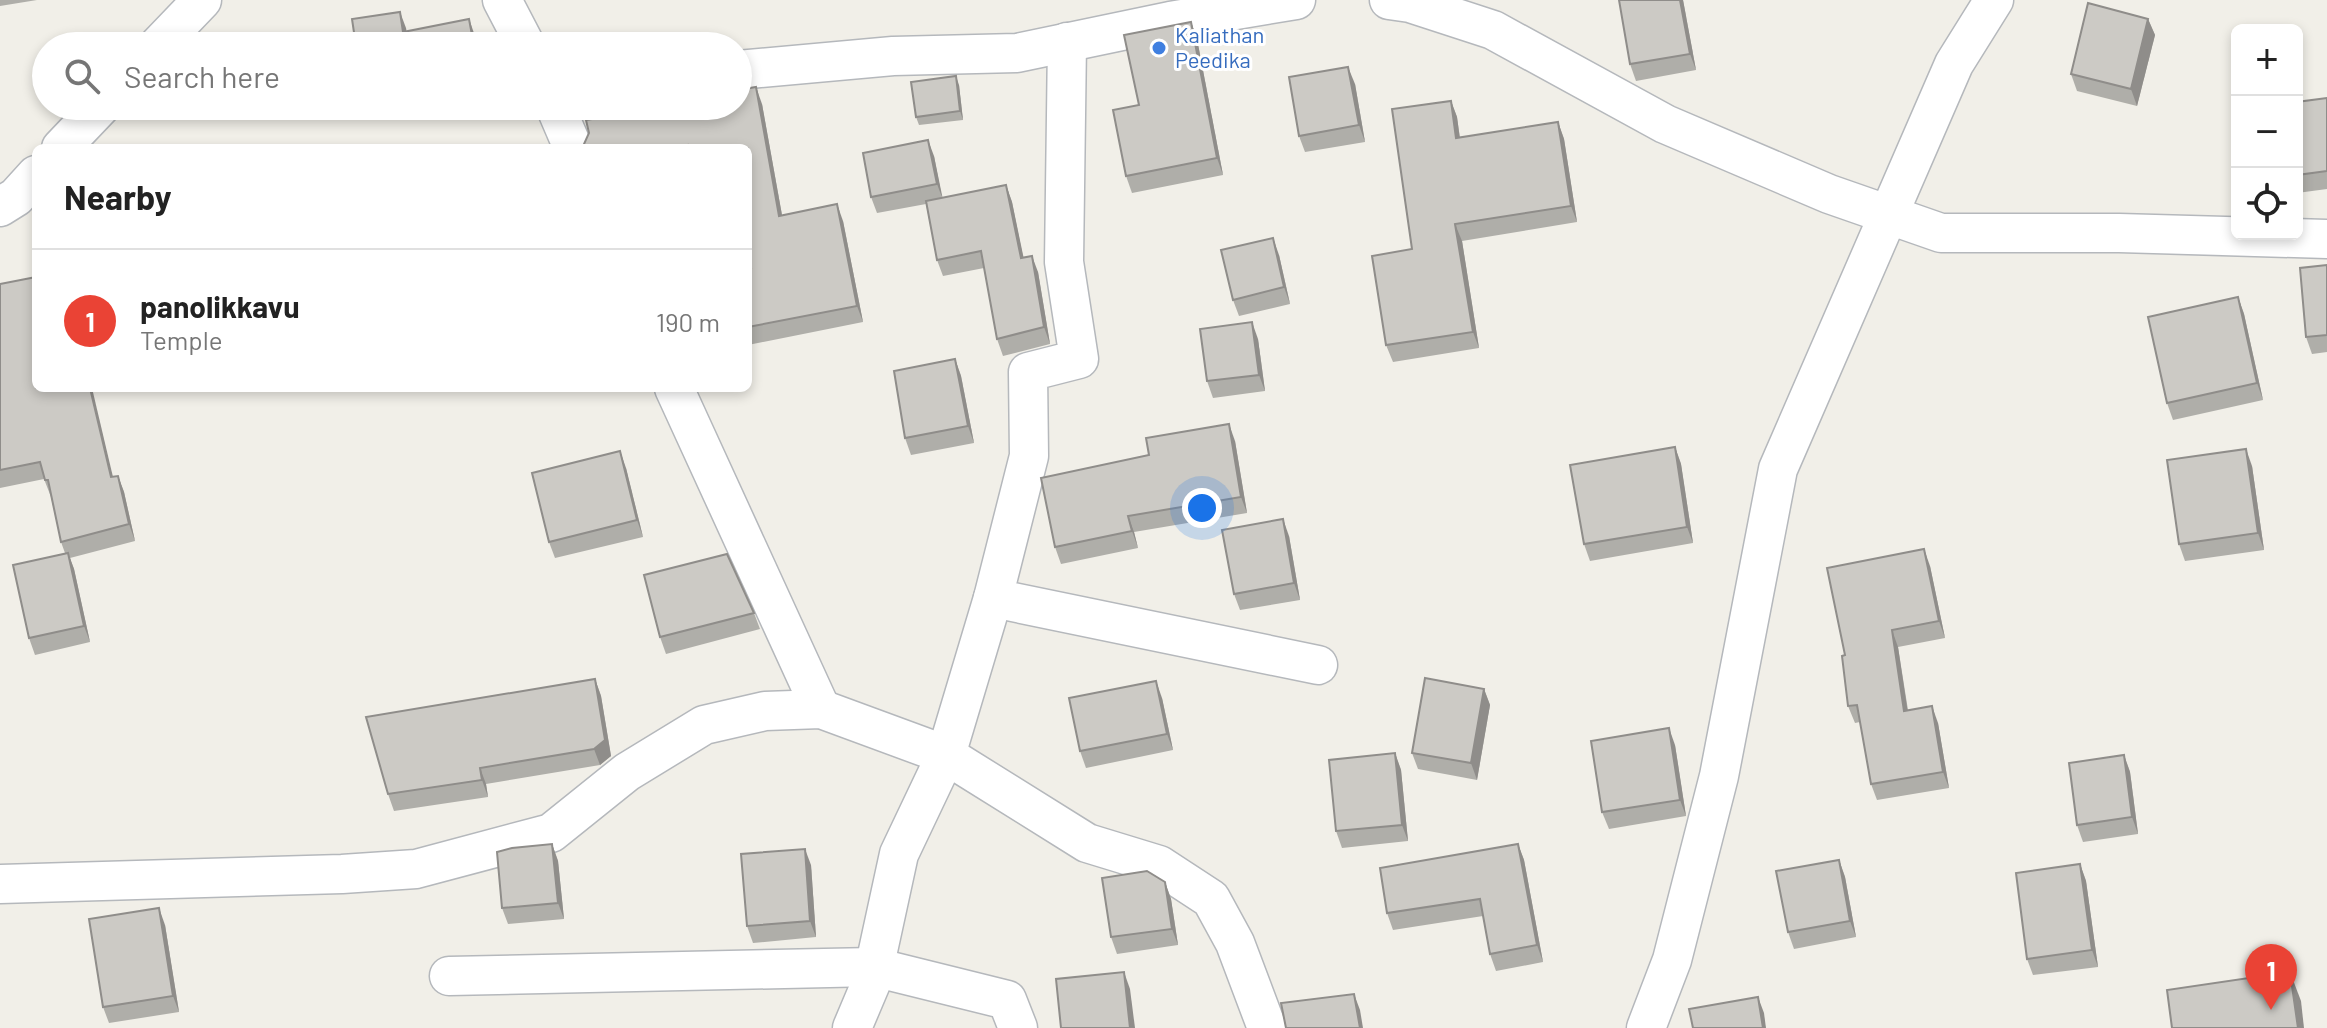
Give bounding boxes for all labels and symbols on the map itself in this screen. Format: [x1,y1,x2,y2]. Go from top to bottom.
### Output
place label: Kaliathan Peedika [1175,21,1264,72]
marker: Kaliathan Peedika [1150,39,1168,57]
your location [1182,488,1222,528]
pin: 1 [2245,944,2297,1010]

